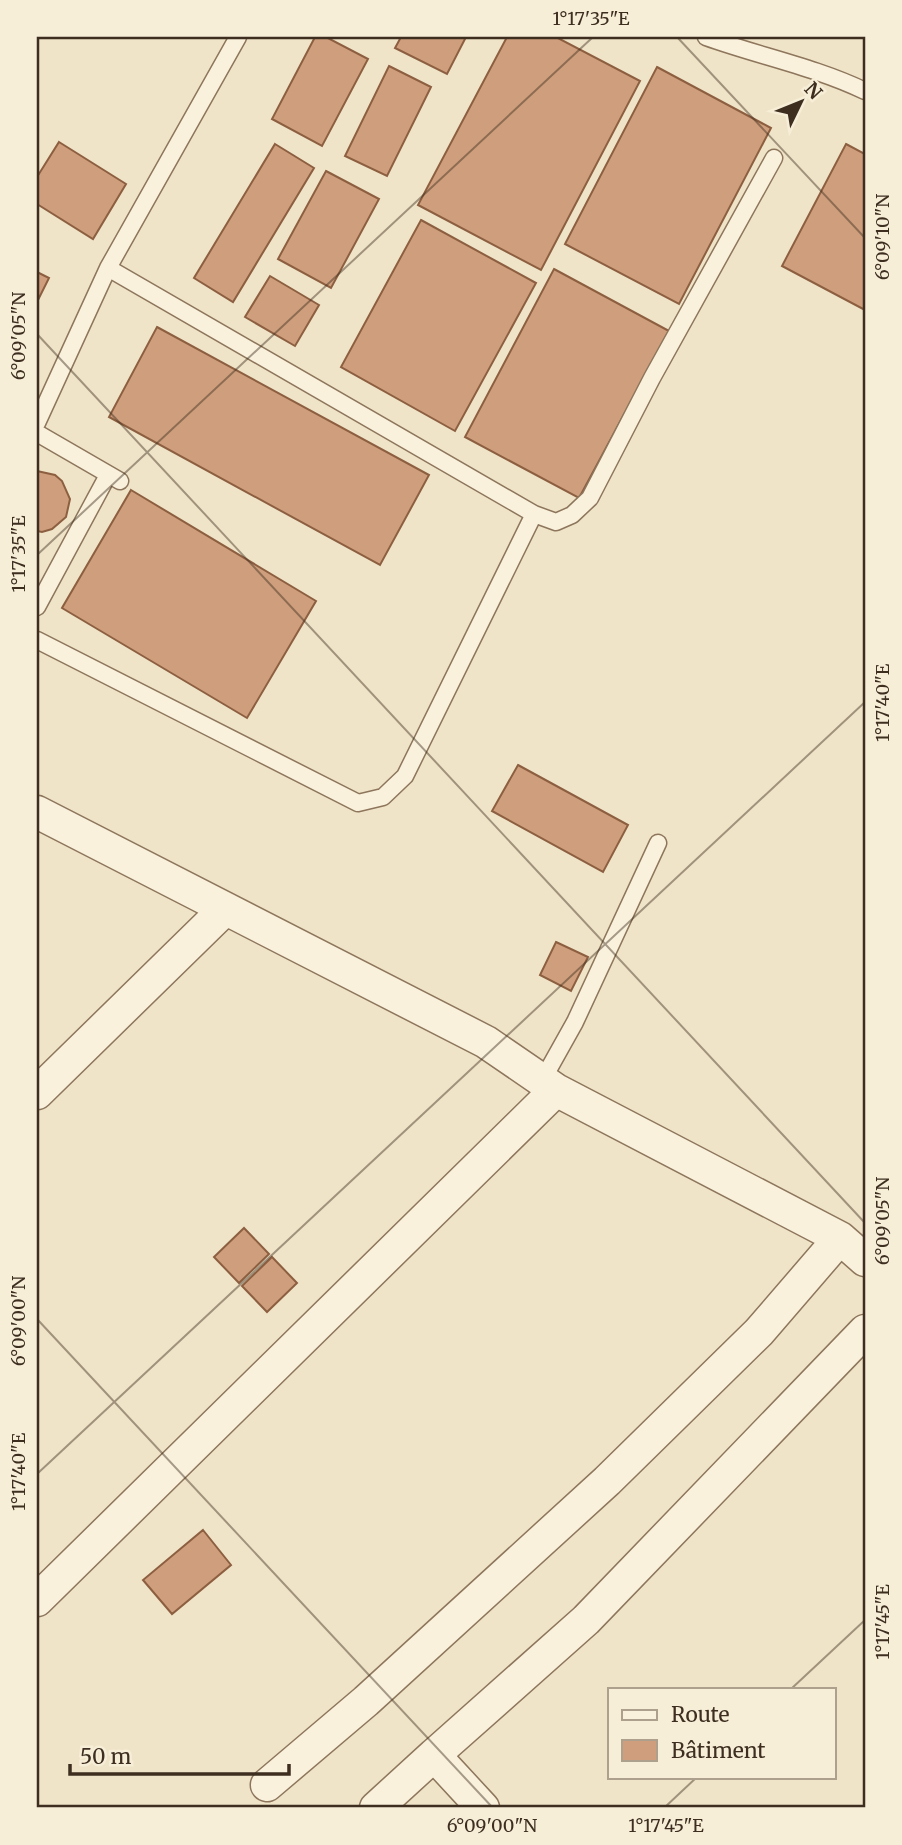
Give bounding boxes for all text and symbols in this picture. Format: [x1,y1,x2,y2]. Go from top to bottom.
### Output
text: 1°17'35"E [553,7,630,30]
north arrow [766,66,836,136]
text: N [800,77,827,104]
text: 6°09'10"N [871,194,894,280]
text: 6°09'05"N [7,292,30,380]
text: 1°17'35"E [7,515,30,592]
text: 1°17'40"E [871,663,894,742]
text: 6°09'05"N [871,1177,894,1265]
text: 6°09'00"N [7,1276,30,1366]
text: 1°17'40"E [7,1432,30,1511]
text: 1°17'45"E [871,1584,894,1660]
legend [608,1688,836,1778]
text: Route [671,1701,729,1728]
scale bar [70,1733,289,1777]
text: Bâtiment [671,1737,765,1764]
text: 50 m [80,1743,131,1770]
text: 6°09'00"N [447,1814,537,1837]
text: 1°17'45"E [628,1814,704,1837]

